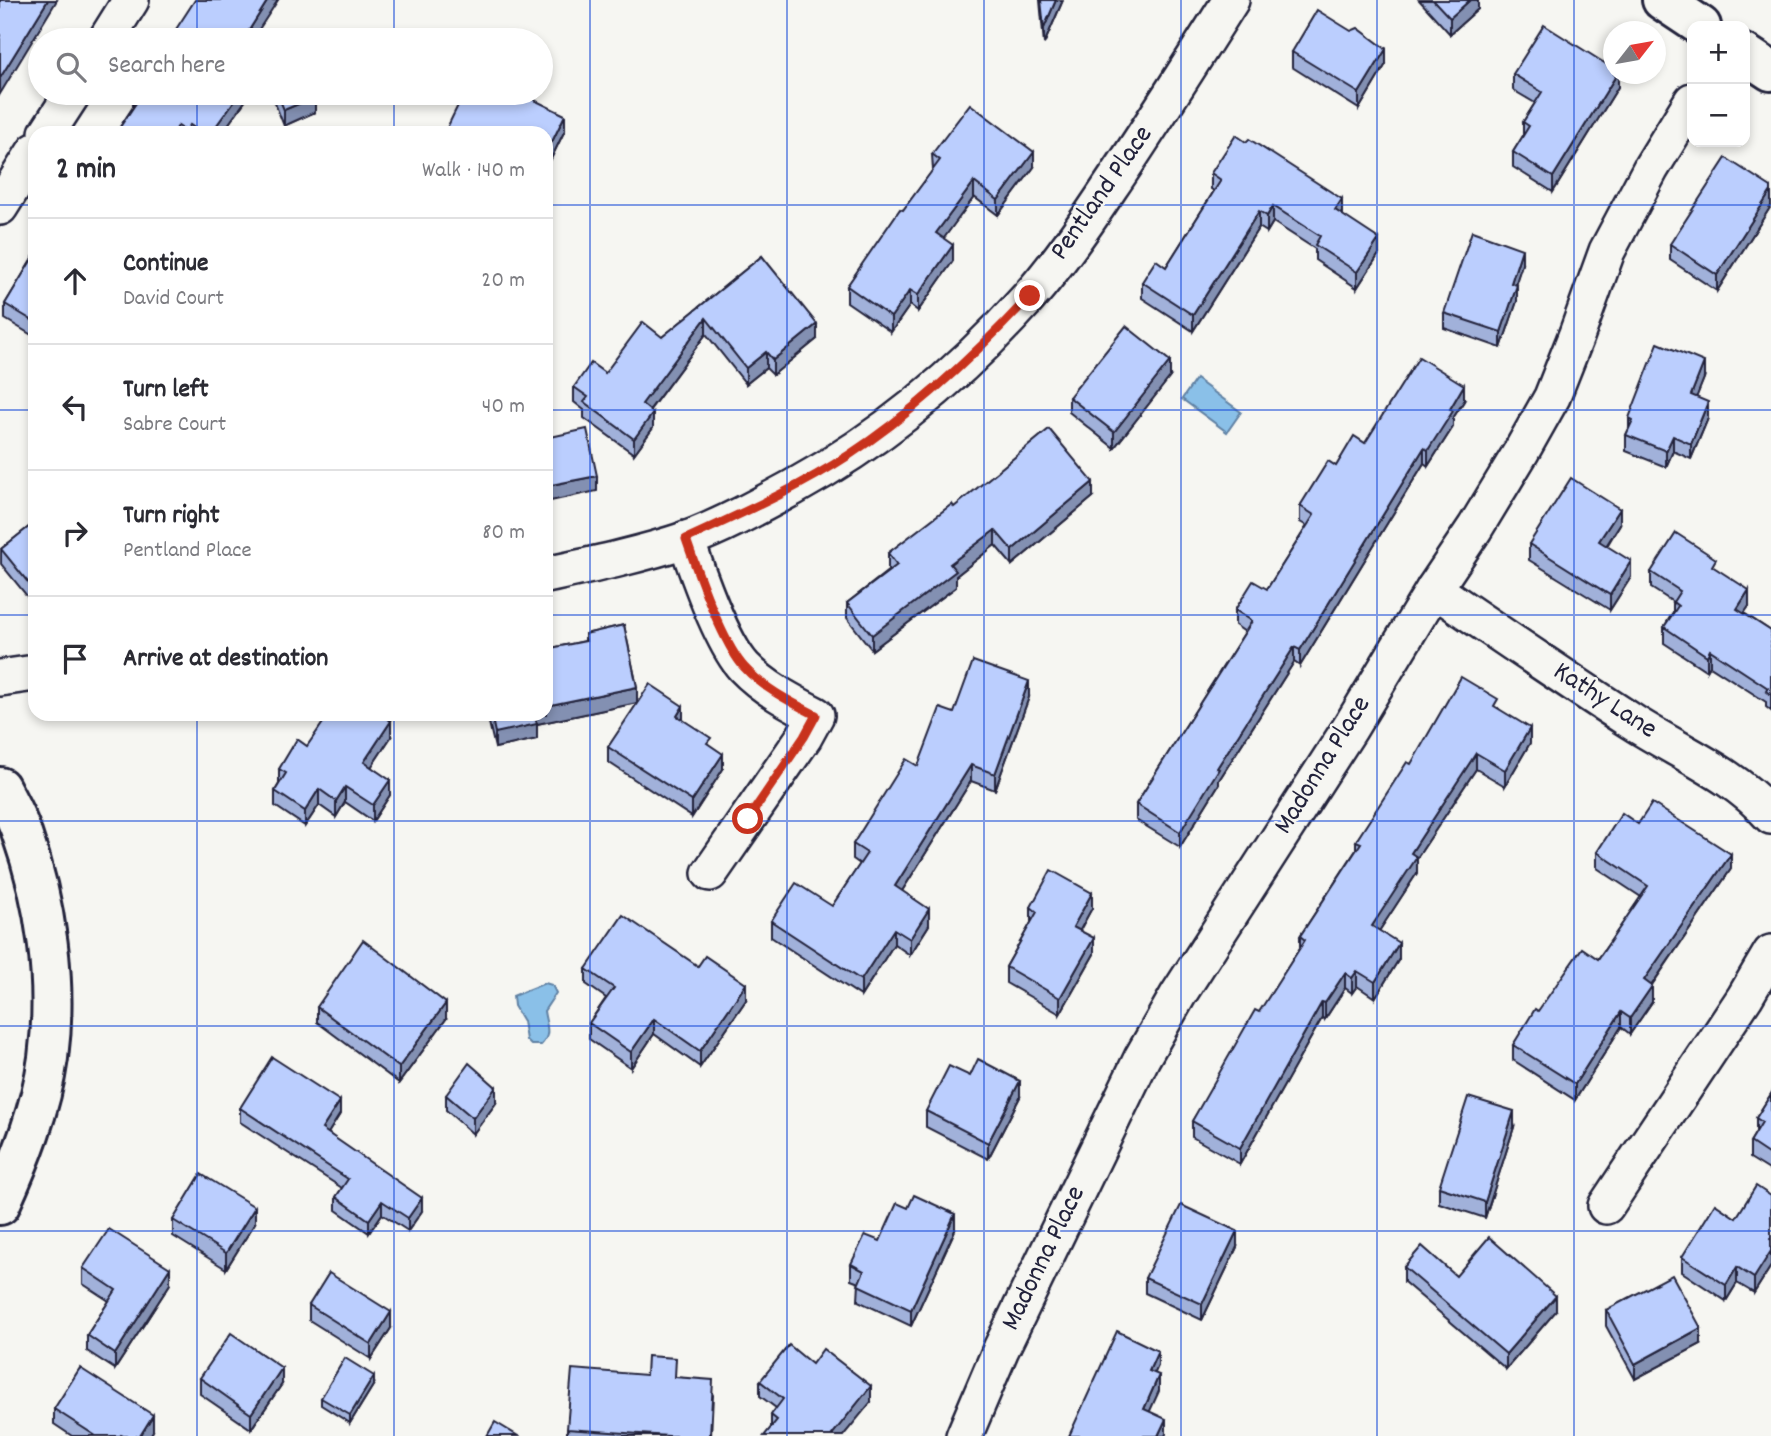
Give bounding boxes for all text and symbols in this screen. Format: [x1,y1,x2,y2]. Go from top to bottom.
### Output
north arrow [1603,21,1666,84]
map controls [1687,21,1750,147]
button: + [1687,21,1750,84]
search box [28,28,553,105]
icon: search [52,48,90,86]
text: Search here [108,48,226,85]
button: − [1687,84,1750,147]
street label: Pentland Place [1042,118,1164,270]
text: 2 min [56,150,116,193]
text: Walk · 140 m [422,155,525,188]
text: Continue [123,246,208,283]
icon: ahead [56,262,94,300]
text: 20 m [481,265,525,298]
route end [1014,280,1045,311]
text: David Court [123,283,224,316]
text: Turn left [123,372,209,409]
icon: left [56,388,94,426]
text: 40 m [482,391,525,424]
text: Sabre Court [123,409,226,442]
text: Turn right [123,498,220,535]
icon: right [56,514,94,552]
text: 80 m [482,517,525,550]
text: Pentland Place [123,535,252,568]
icon: arrive [56,640,94,678]
text: Arrive at destination [123,641,328,678]
street label: Kathy Lane [1544,653,1664,751]
street label: Madonna Place [1266,689,1382,843]
route start [732,803,763,834]
street label: Madonna Place [993,1180,1097,1338]

